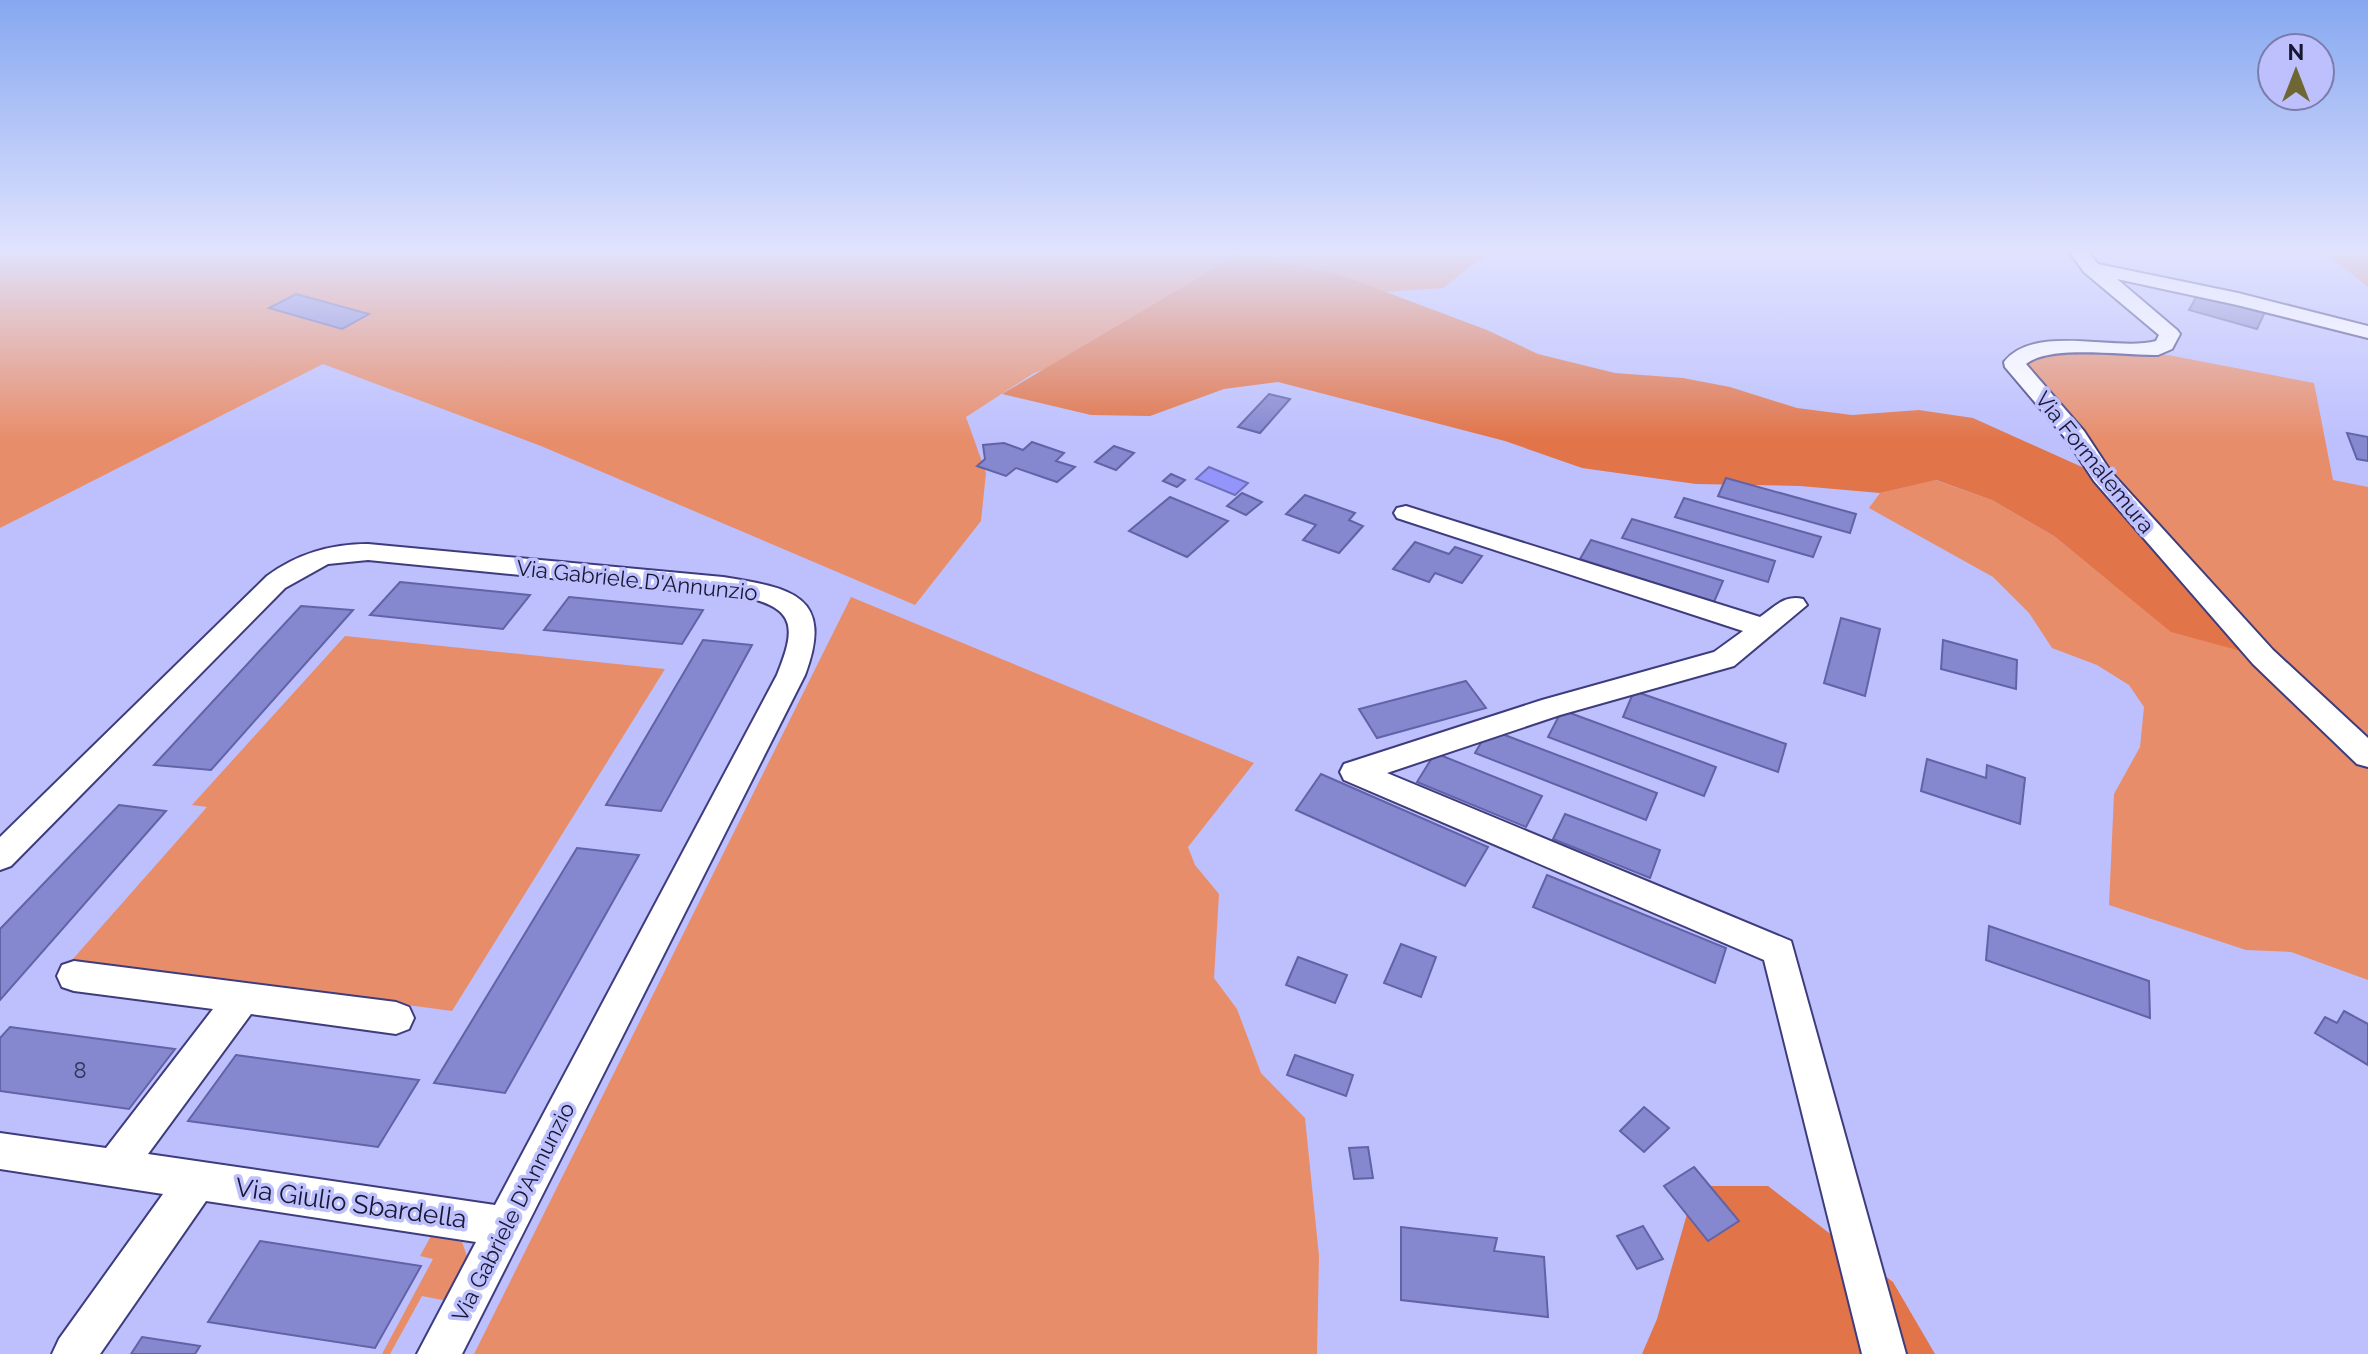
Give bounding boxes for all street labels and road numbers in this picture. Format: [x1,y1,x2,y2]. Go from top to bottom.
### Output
street label: Via Formalemura [2030,386,2160,538]
street label: Via Gabriele D'Annunzio [515,554,759,606]
street label: Via Gabriele D'Annunzio [446,1098,580,1326]
street label: Via Giulio Sbardella [233,1172,469,1234]

